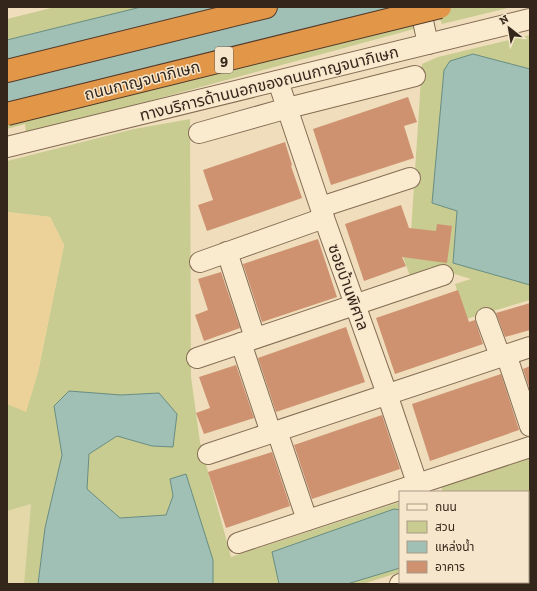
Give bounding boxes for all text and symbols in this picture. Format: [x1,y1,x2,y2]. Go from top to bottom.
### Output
north arrow [489,8,529,48]
text: N [497,12,512,28]
street label: ทางบริการด้านนอกของถนนกาญจนาภิเษก [138,42,401,125]
road number: 9 [215,47,233,73]
street label: ถนนกาญจนาภิเษก [82,57,202,104]
street label: ซอยบ้านพิศาล [324,241,373,333]
legend [399,491,529,583]
text: ถนน [435,500,457,514]
text: สวน [435,520,455,534]
text: แหล่งน้ำ [435,538,474,554]
text: อาคาร [435,560,465,574]

